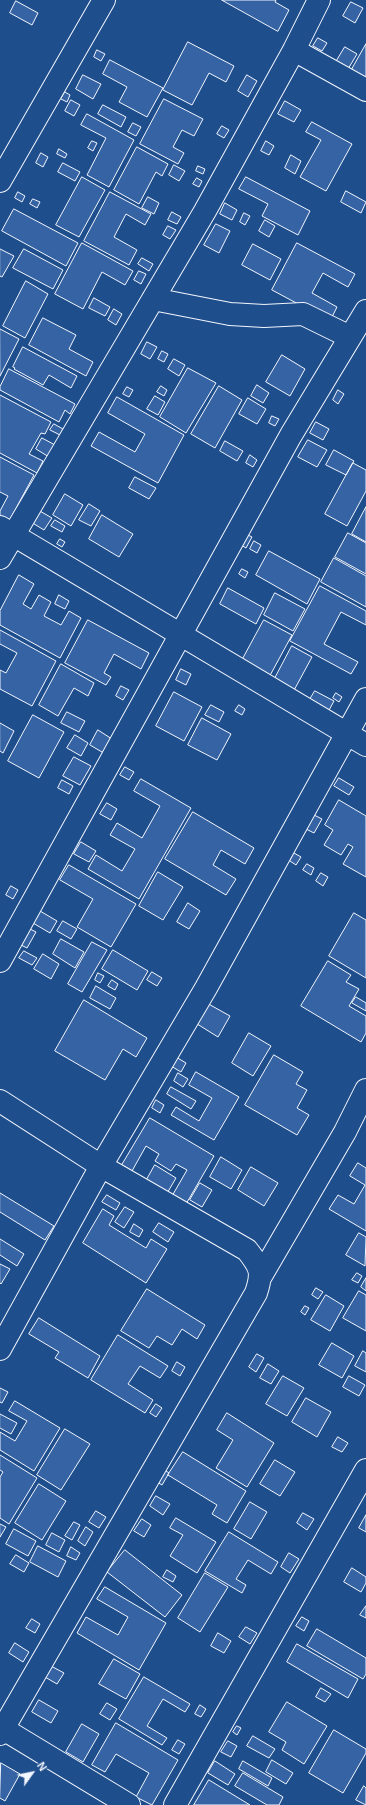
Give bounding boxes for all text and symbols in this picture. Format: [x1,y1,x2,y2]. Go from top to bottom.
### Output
north arrow [12,1753,52,1793]
text: N [35,1760,49,1773]

